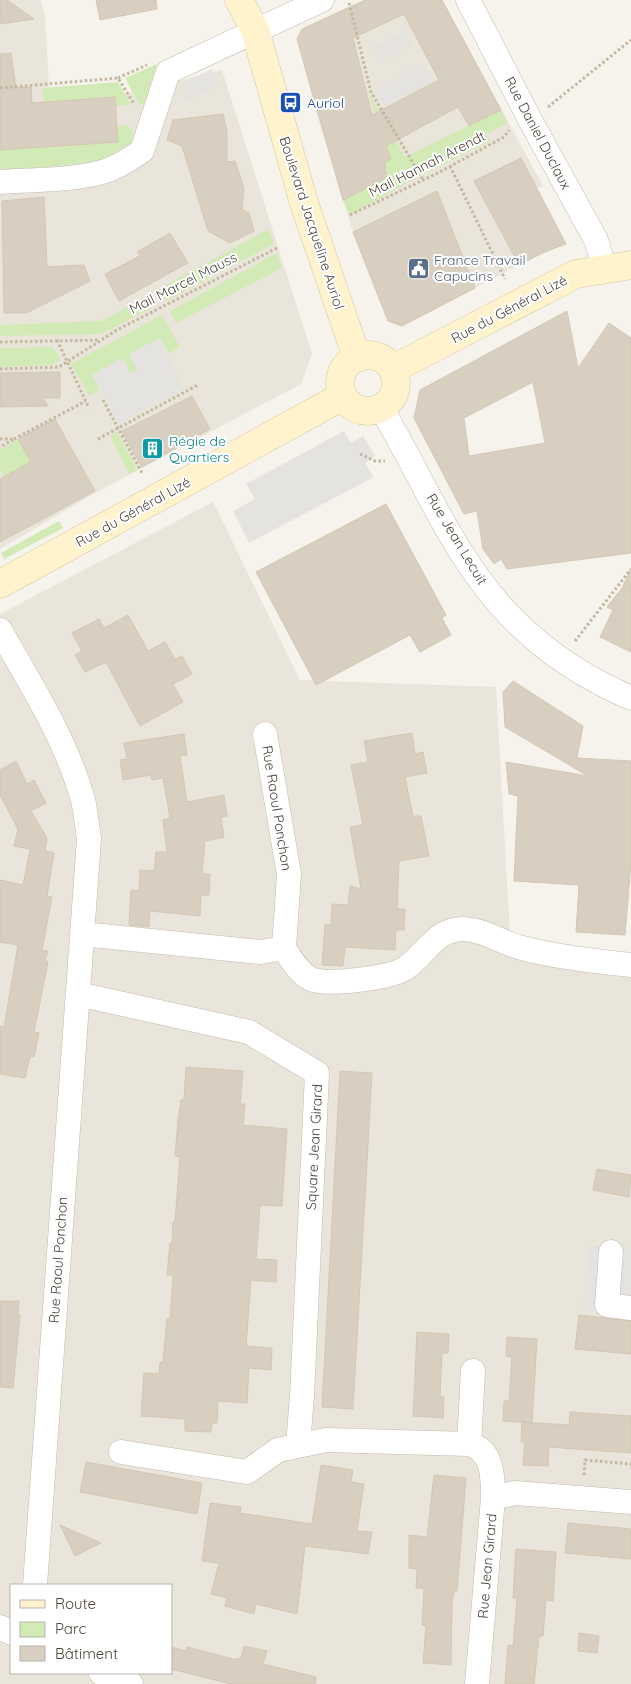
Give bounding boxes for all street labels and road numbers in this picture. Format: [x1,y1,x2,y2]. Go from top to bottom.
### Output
street label: Rue Daniel Duclaux [501,74,575,193]
street label: Mail Hannah Arendt [366,127,489,201]
street label: Boulevard Jacqueline Auriol [276,134,348,312]
street label: Mail Marcel Mauss [126,248,240,318]
street label: Rue du Général Lizé [448,271,570,347]
street label: Rue du Général Lizé [72,473,194,551]
street label: Rue Jean Lecuit [423,490,492,588]
street label: Rue Raoul Ponchon [258,744,296,872]
street label: Square Jean Girard [302,1084,326,1210]
street label: Rue Raoul Ponchon [45,1196,71,1324]
street label: Rue Jean Girard [473,1513,501,1619]

